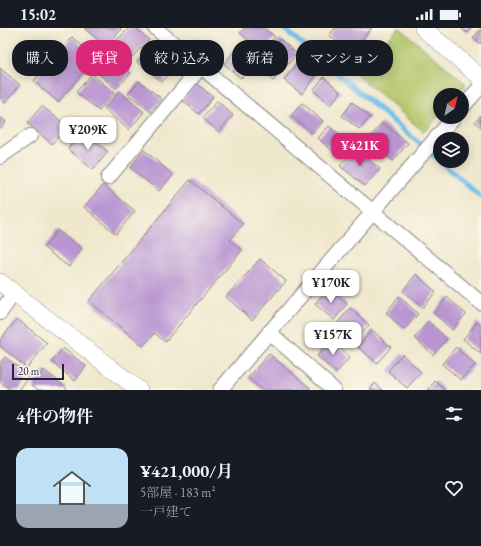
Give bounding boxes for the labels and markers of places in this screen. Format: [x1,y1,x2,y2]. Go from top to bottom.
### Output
pin: ¥209K [60,117,116,151]
pin: ¥421K [332,133,388,167]
pin: ¥170K [303,270,359,304]
pin: ¥157K [305,322,361,356]

